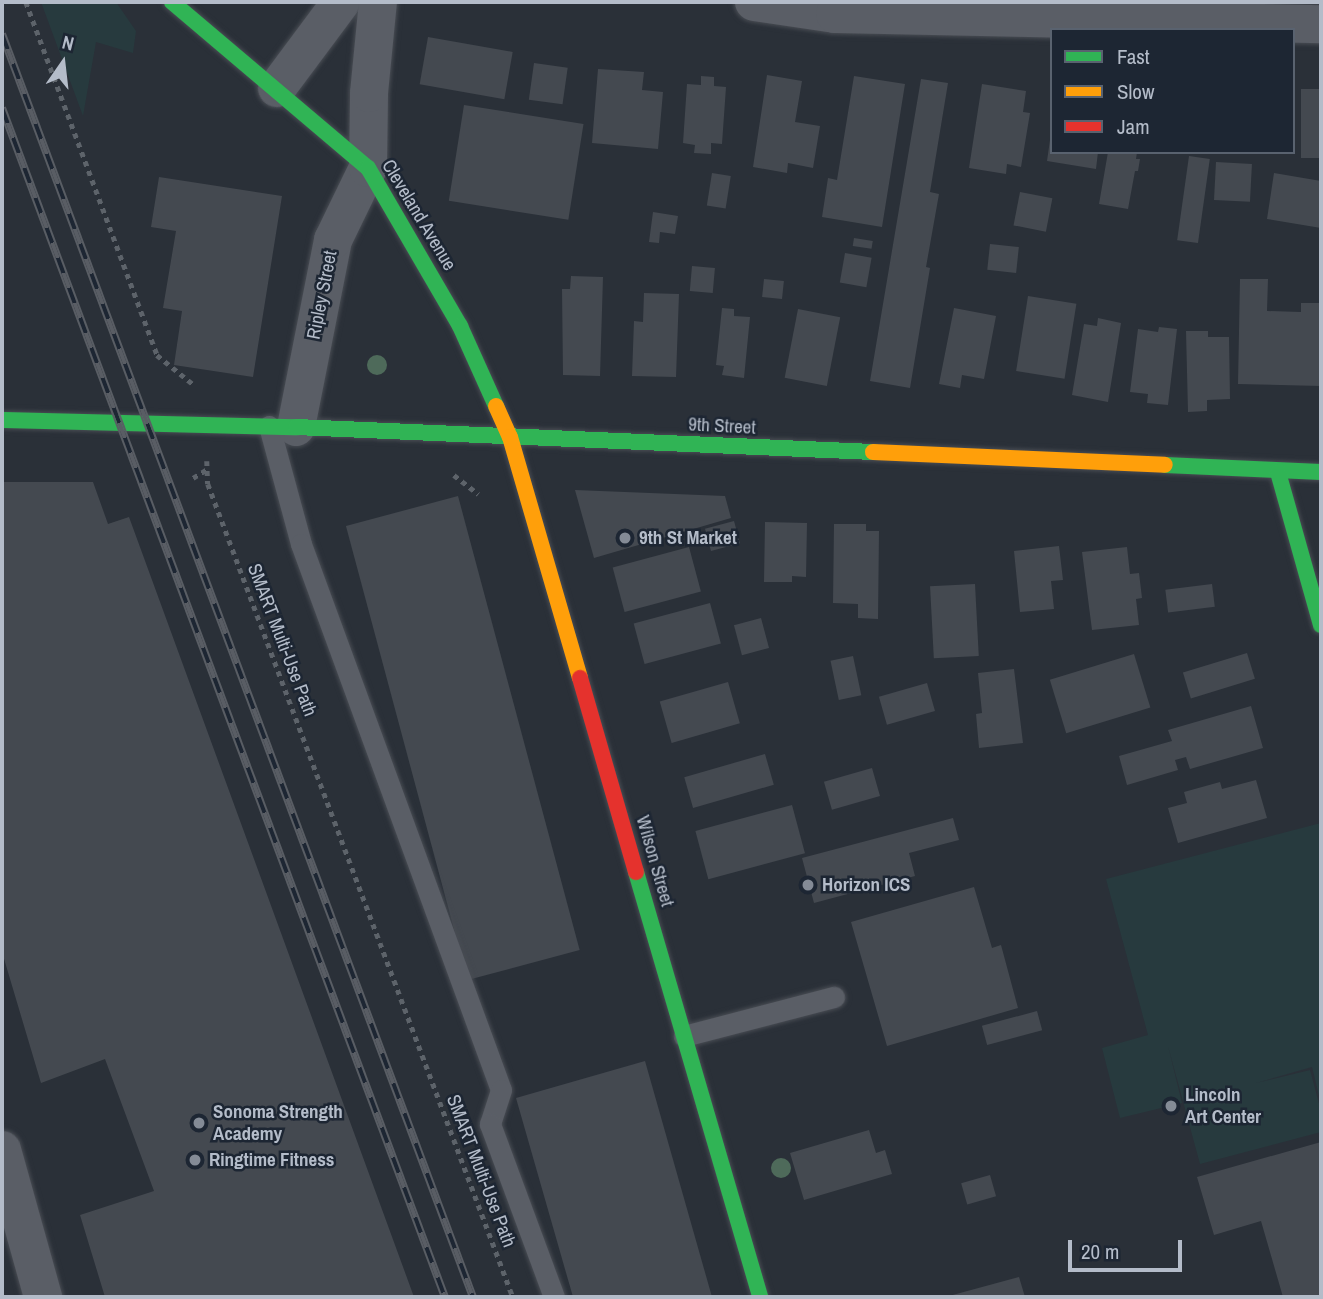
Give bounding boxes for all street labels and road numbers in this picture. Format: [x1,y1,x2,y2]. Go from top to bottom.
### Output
street label: Cleveland Avenue [377,155,461,275]
street label: Ripley Street [302,249,342,341]
street label: 9th Street [688,413,756,439]
street label: SMART Multi-Use Path [242,560,322,720]
street label: Wilson Street [631,813,679,909]
street label: SMART Multi-Use Path [441,1091,521,1251]

